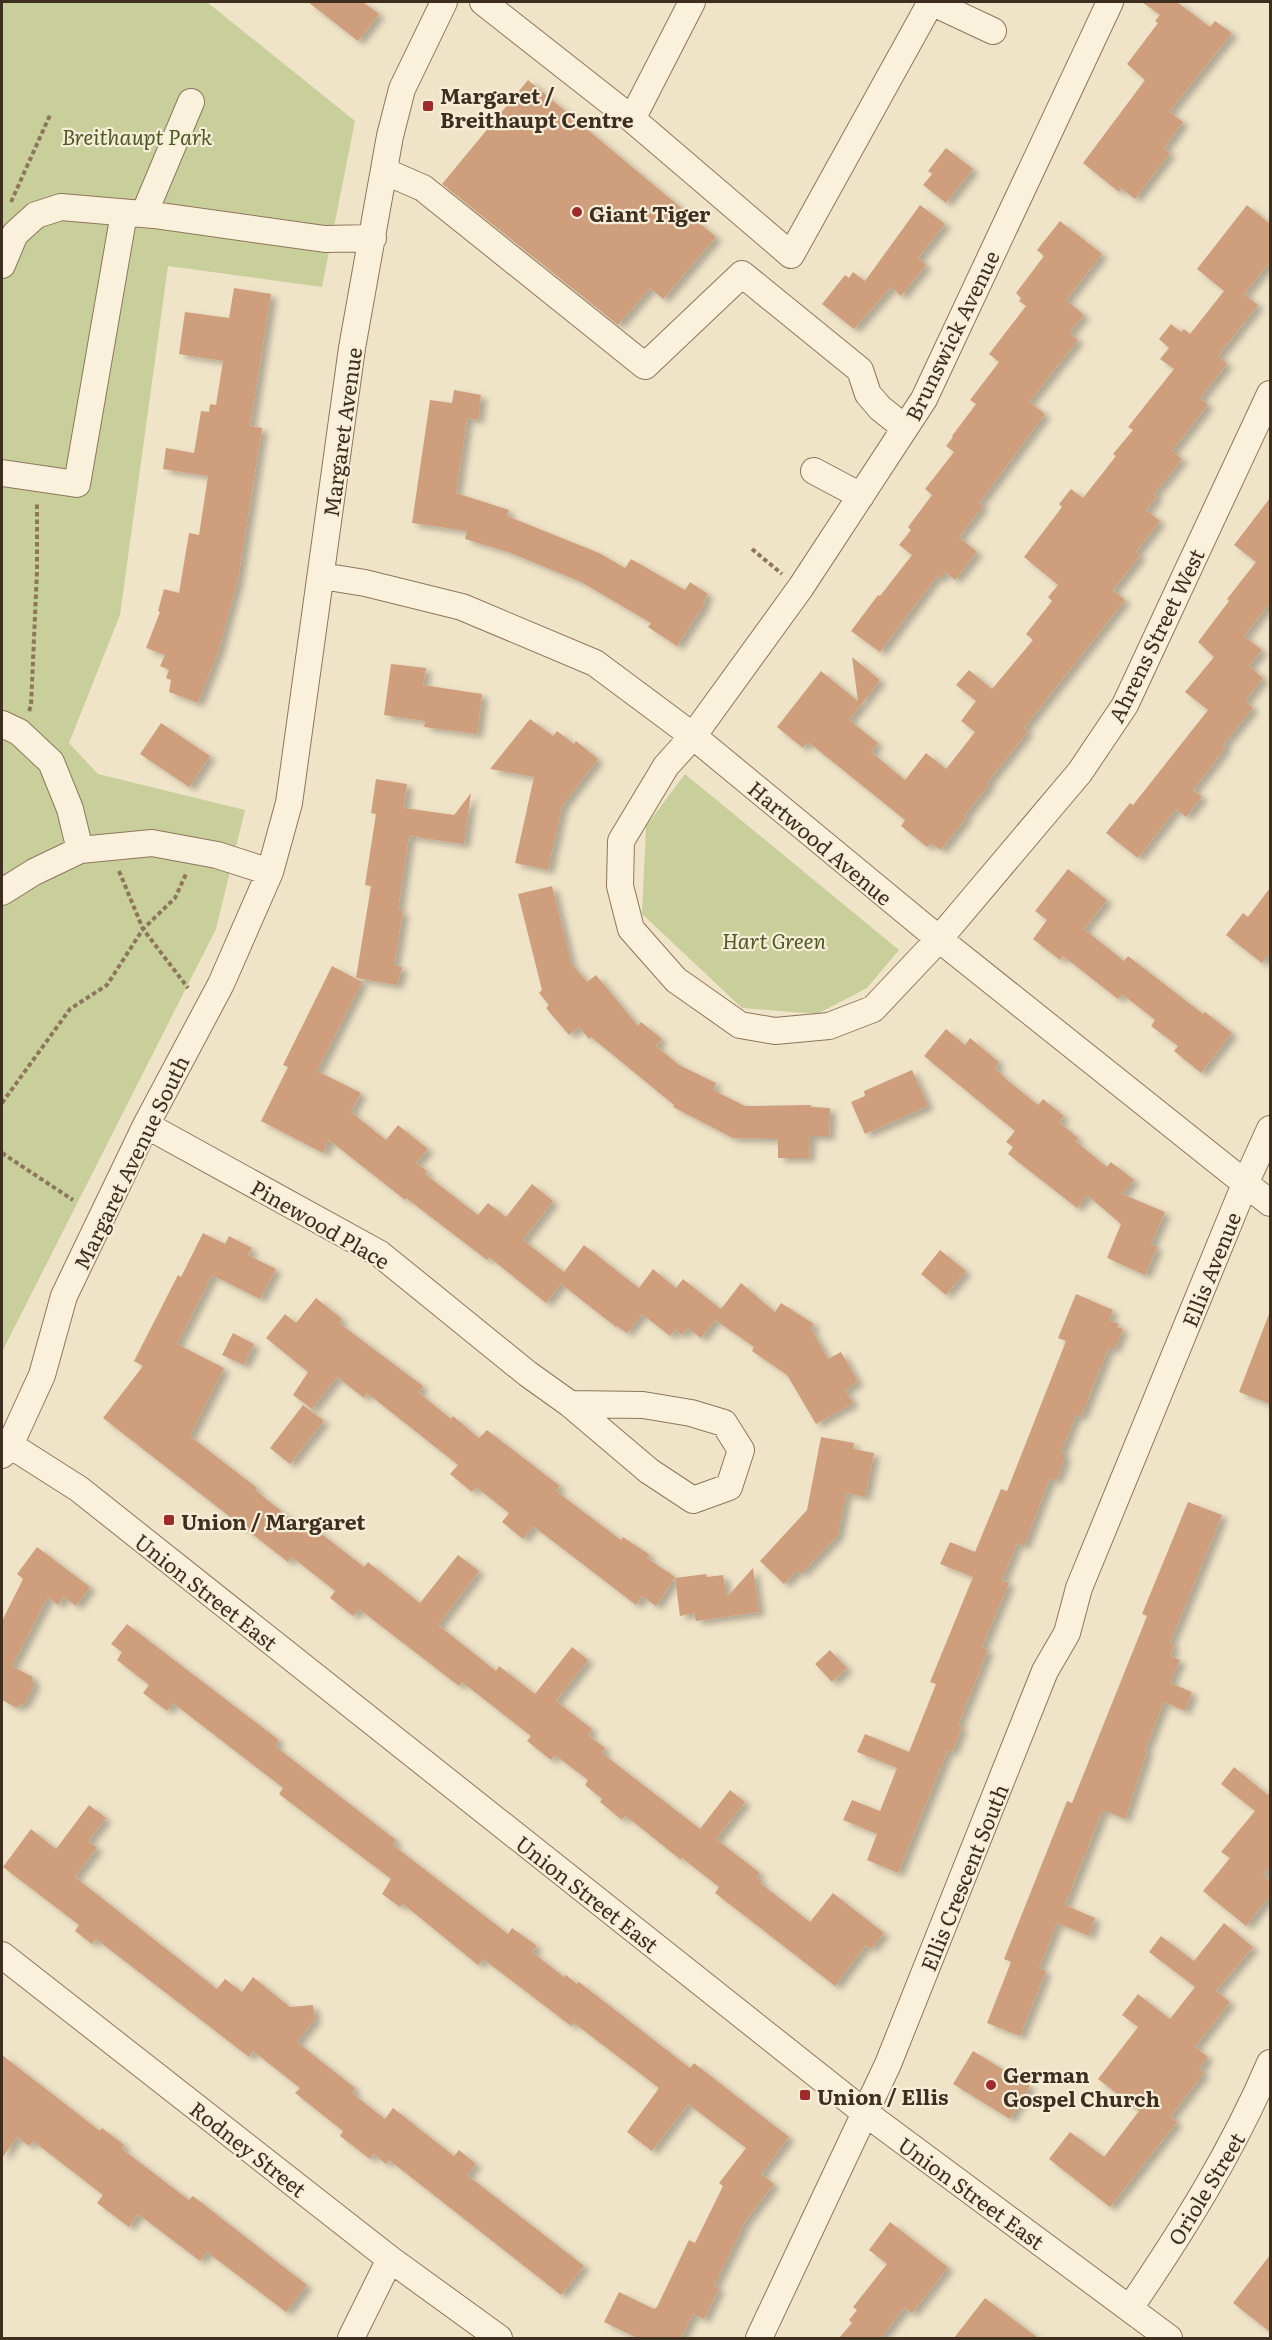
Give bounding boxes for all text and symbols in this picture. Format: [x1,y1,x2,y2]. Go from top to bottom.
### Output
place label: Margaret / Breithaupt Centre [440,79,634,134]
marker: Margaret / Breithaupt Centre [421,99,435,113]
park label: Breithaupt Park [62,120,213,151]
place label: Giant Tiger [589,197,711,228]
marker: Giant Tiger [570,205,584,219]
street label: Brunswick Avenue [896,244,1006,426]
street label: Margaret Avenue [314,345,368,519]
street label: Ahrens Street West [1099,542,1211,727]
street label: Hartwood Avenue [742,772,900,912]
park label: Hart Green [722,924,827,955]
street label: Margaret Avenue South [65,1049,195,1274]
street label: Pinewood Place [246,1171,396,1275]
street label: Ellis Avenue [1173,1207,1247,1331]
place label: Union / Margaret [181,1505,366,1536]
marker: Union / Margaret [162,1513,176,1527]
street label: Union Street East [129,1525,286,1657]
street label: Ellis Crescent South [911,1779,1015,1975]
street label: Union Street East [510,1827,667,1959]
place label: German Gospel Church [1003,2058,1160,2113]
marker: German Gospel Church [984,2078,998,2092]
place label: Union / Ellis [817,2080,949,2111]
marker: Union / Ellis [798,2088,812,2102]
street label: Rodney Street [184,2093,314,2204]
street label: Oriole Street [1159,2125,1251,2250]
street label: Union Street East [892,2128,1052,2256]

